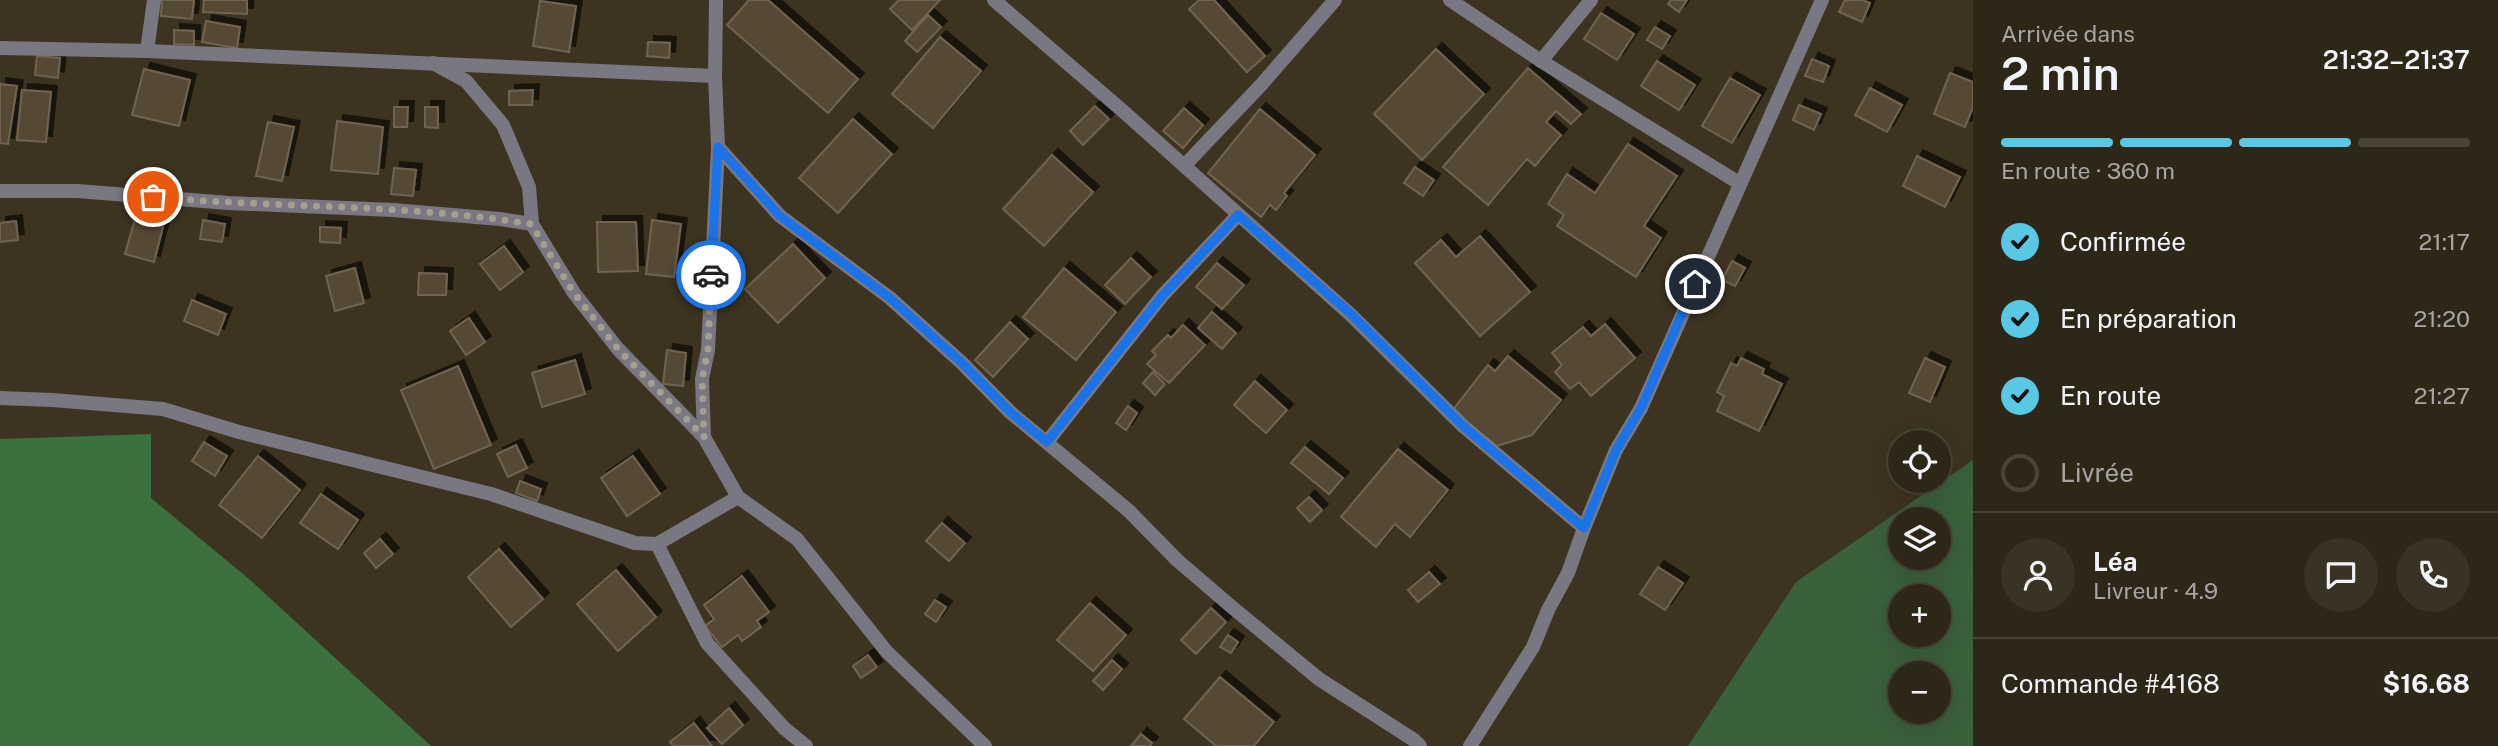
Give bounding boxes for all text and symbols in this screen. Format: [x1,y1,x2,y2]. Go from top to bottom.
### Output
text: Arrivée dans [2001,20,2135,47]
text: 21:32–21:37 [2323,44,2470,75]
text: 2 min [2001,46,2120,100]
text: En route · 360 m [2001,157,2175,184]
pin [123,167,183,227]
icon: bag [134,178,172,216]
icon: check [2001,223,2039,261]
text: Confirmée [2060,226,2186,257]
text: 21:17 [2419,228,2470,255]
courier [676,240,746,310]
pin [1665,254,1725,314]
icon: car [692,256,730,294]
icon: home [1676,265,1714,303]
icon: check [2001,300,2039,338]
text: En préparation [2060,303,2237,334]
text: 21:20 [2414,305,2470,332]
icon: check [2001,377,2039,415]
text: En route [2060,380,2161,411]
text: 21:27 [2414,382,2470,409]
map controls [1888,430,1951,724]
button: locate [1888,430,1951,493]
text: Livrée [2060,457,2134,488]
button: layers [1888,507,1951,570]
button: person [2001,538,2075,612]
button: chat [2304,538,2378,612]
button: phone [2396,538,2470,612]
text: Léa [2093,546,2137,577]
text: Livreur · 4.9 [2093,577,2218,604]
button: + [1888,584,1951,647]
button: − [1888,661,1951,724]
text: Commande #4168 [2001,668,2220,699]
text: $16.68 [2382,668,2470,699]

